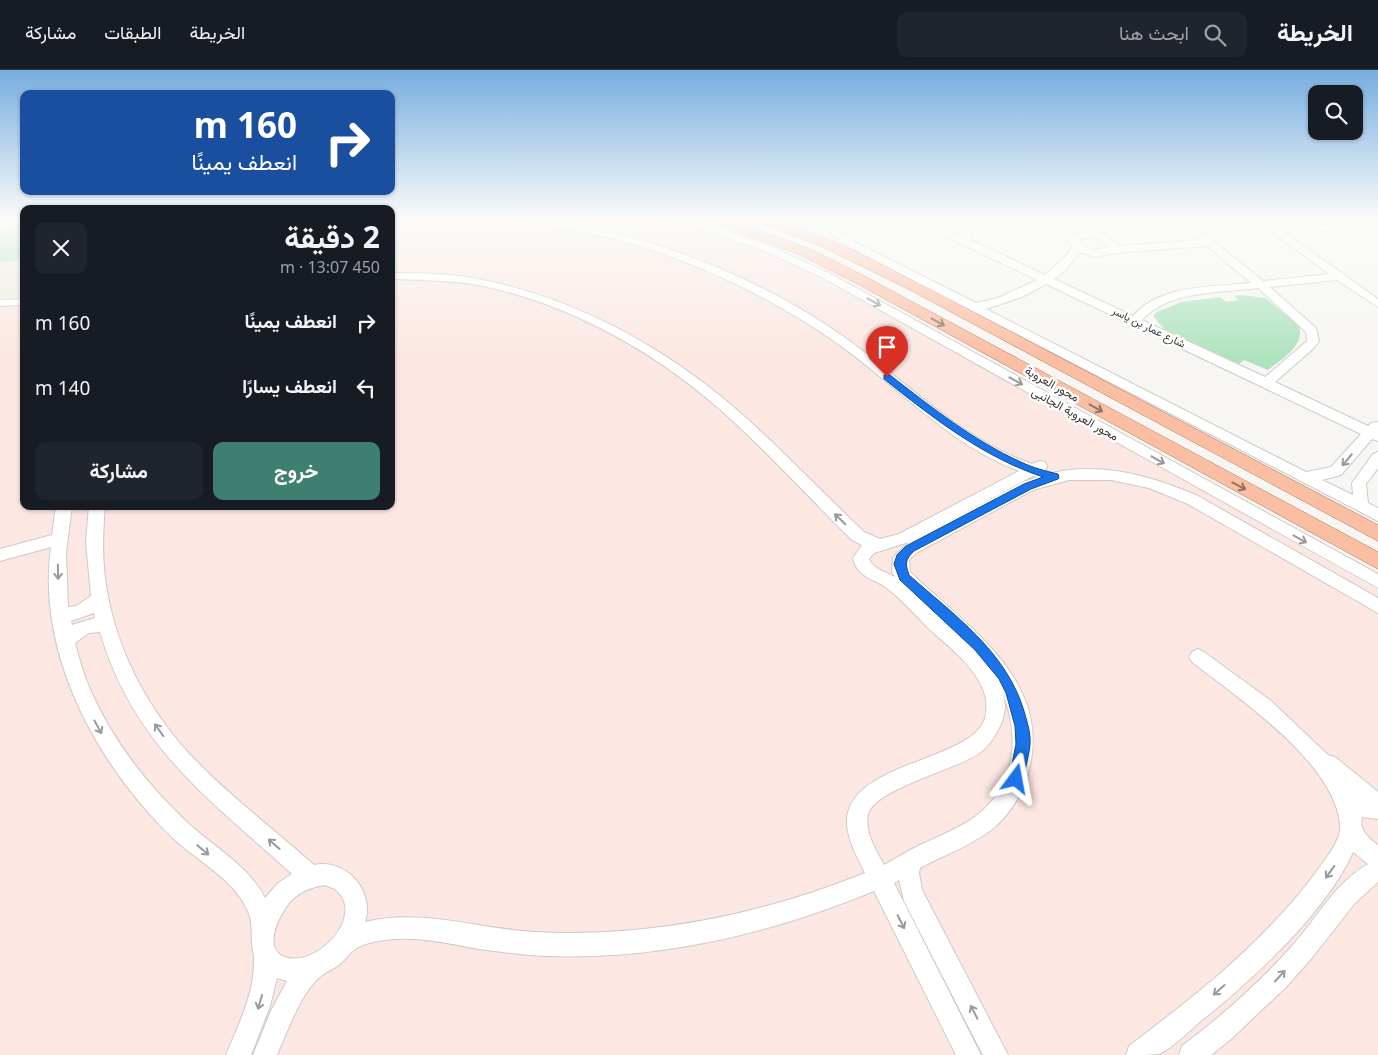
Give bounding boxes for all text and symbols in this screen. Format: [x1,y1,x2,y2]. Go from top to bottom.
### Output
search box [897,12,1247,57]
text: الخريطة [1277,15,1353,48]
text: مشاركة [25,20,76,44]
text: الطبقات [104,20,161,44]
text: الخريطة [189,20,245,44]
text: ابحث هنا [1119,20,1189,46]
icon: search [1201,21,1229,49]
map controls [1308,85,1363,140]
button: search [1308,85,1363,140]
text: 160 m [194,101,297,148]
icon: right [315,110,380,175]
text: انعطف يمينًا [191,146,297,176]
text: 2 دقيقة [284,216,380,257]
button: close [35,222,87,274]
text: 450 m · 13:07 [280,256,380,278]
one-way arrow [866,297,881,307]
street label: شارع عمار بن ياسر [1109,302,1189,352]
text: انعطف يمينًا [244,308,337,334]
icon: right [352,309,380,337]
text: 160 m [35,310,90,336]
one-way arrow [930,318,945,327]
pin [866,326,908,377]
icon: arrive [873,333,901,361]
street label: محور العروبة [1022,362,1083,405]
text: انعطف يسارًا [242,373,337,399]
icon: left [352,374,380,402]
text: 140 m [35,375,90,401]
one-way arrow [1008,376,1023,386]
street label: محور العروبة الجانبى [1029,383,1122,445]
one-way arrow [1088,404,1103,413]
button: مشاركة [35,442,203,500]
button: خروج [213,442,380,500]
one-way arrow [1342,453,1353,466]
one-way arrow [1150,455,1165,465]
one-way arrow [1231,481,1246,491]
one-way arrow [834,513,847,525]
one-way arrow [1292,534,1307,544]
one-way arrow [54,564,63,580]
one-way arrow [93,720,103,735]
one-way arrow [153,724,164,737]
position arrow [989,752,1041,804]
one-way arrow [268,838,281,849]
one-way arrow [197,844,210,855]
one-way arrow [1325,865,1335,879]
one-way arrow [897,914,906,929]
one-way arrow [1274,970,1286,983]
one-way arrow [1213,985,1226,996]
one-way arrow [254,993,264,1009]
one-way arrow [969,1005,978,1020]

